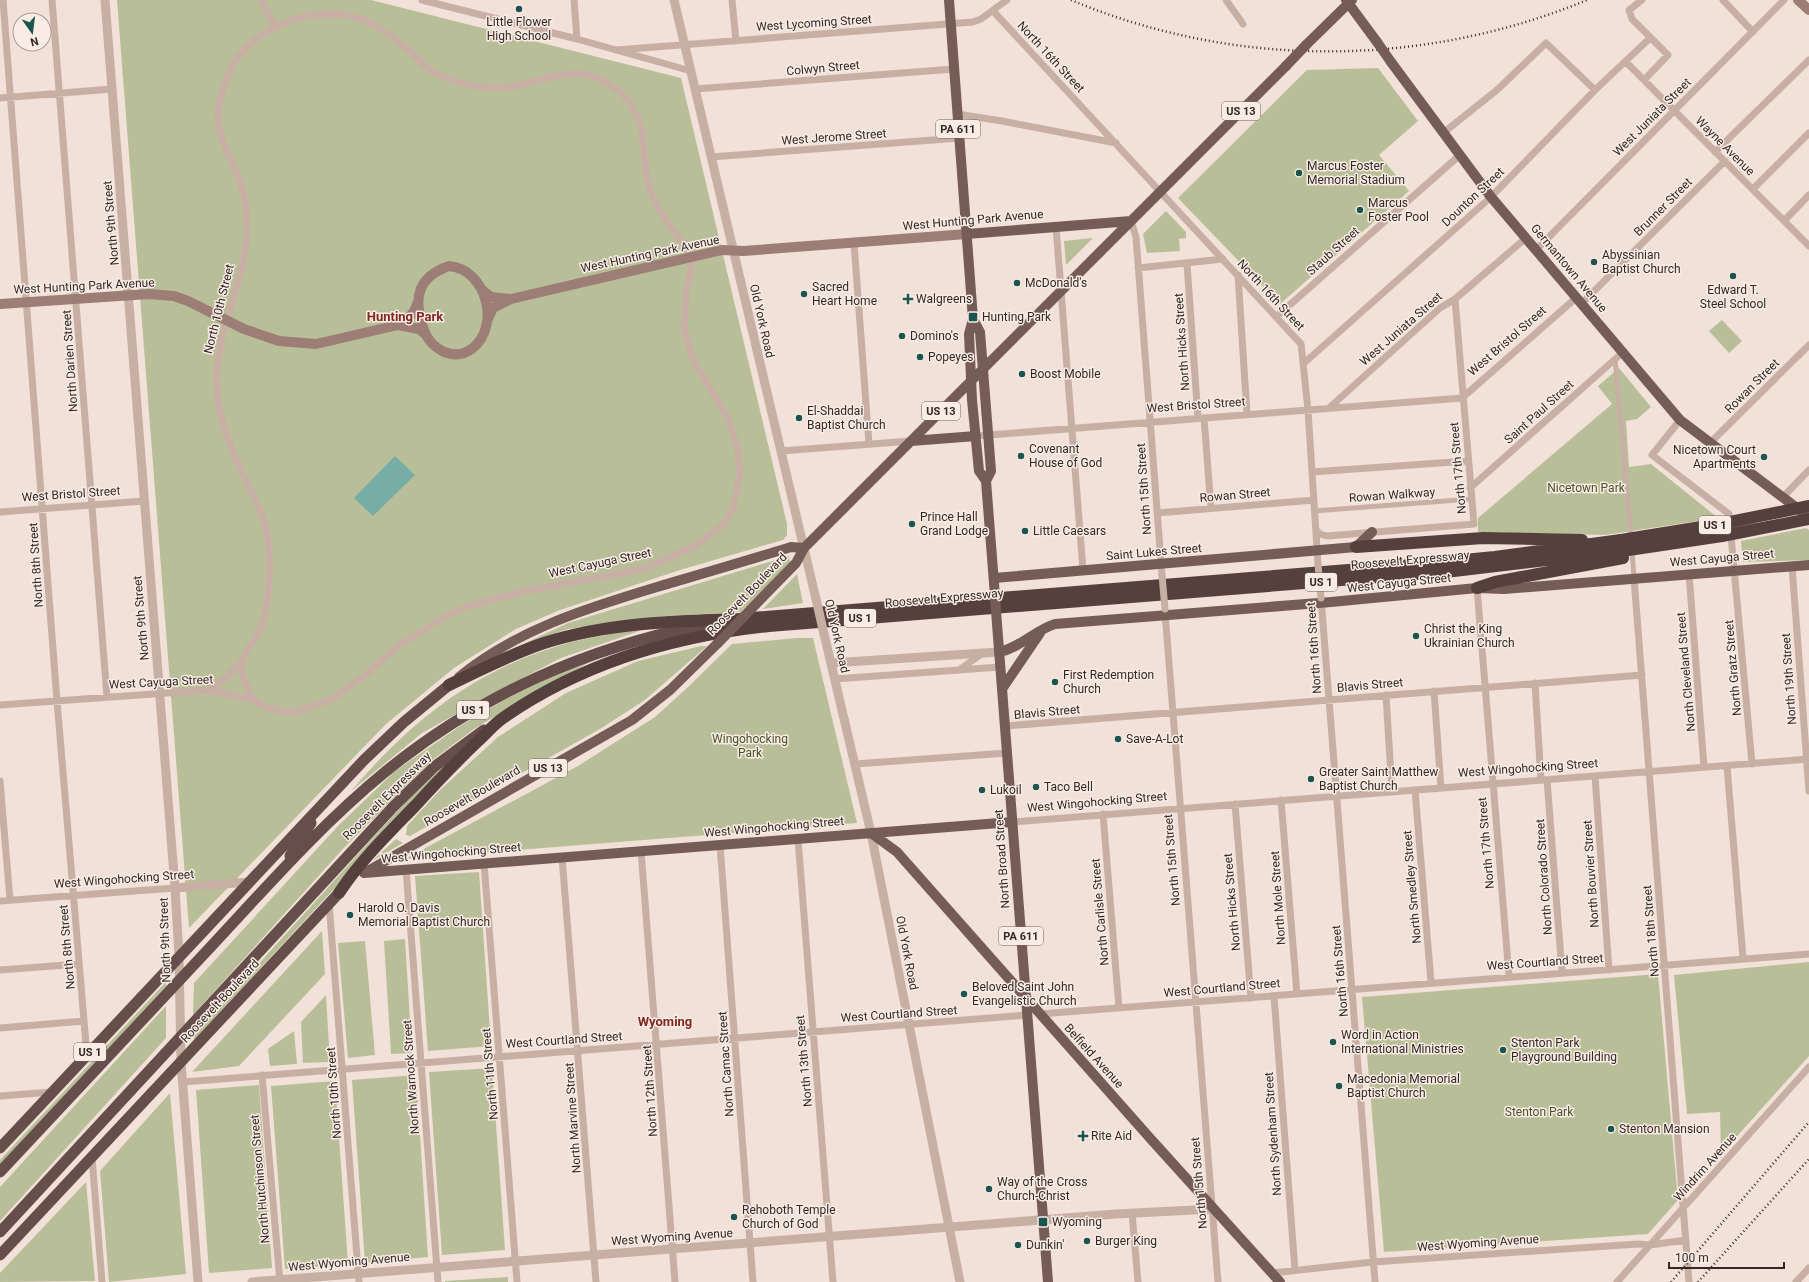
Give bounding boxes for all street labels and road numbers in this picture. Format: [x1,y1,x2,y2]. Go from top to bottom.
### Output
street label: West Lycoming Street [756,12,872,34]
street label: North 16th Street [1015,19,1088,95]
street label: Colwyn Street [786,58,860,78]
street label: West Juniata Street [1610,75,1694,159]
road number: US 13 [1222,102,1260,120]
street label: Wayne Avenue [1693,114,1757,178]
road number: PA 611 [936,120,980,138]
street label: West Jerome Street [781,126,887,148]
street label: Dounton Street [1439,165,1507,229]
street label: Brunner Street [1631,175,1695,239]
street label: North 9th Street [100,180,122,266]
street label: West Hunting Park Avenue [902,207,1044,233]
street label: Germantown Avenue [1528,221,1610,315]
street label: Staub Street [1304,224,1362,278]
street label: West Hunting Park Avenue [579,232,721,276]
street label: North 16th Street [1235,257,1308,333]
street label: North 10th Street [201,263,237,355]
street label: West Hunting Park Avenue [13,275,155,297]
street label: Old York Road [747,283,777,359]
street label: West Juniata Street [1357,289,1445,369]
street label: North Hicks Street [1172,293,1192,391]
street label: West Bristol Street [1465,303,1549,379]
street label: North Darien Street [59,309,81,413]
street label: Rowan Street [1722,356,1782,416]
street label: Saint Paul Street [1502,377,1577,447]
street label: West Bristol Street [1146,395,1246,415]
road number: US 13 [922,402,960,420]
street label: North 17th Street [1447,422,1469,514]
street label: North 15th Street [1134,443,1154,535]
street label: West Bristol Street [21,484,121,504]
street label: Rowan Street [1199,485,1271,505]
street label: Rowan Walkway [1348,485,1436,505]
road number: US 1 [1699,516,1731,534]
street label: North 8th Street [26,522,46,608]
street label: Saint Lukes Street [1106,541,1203,563]
street label: West Cayuga Street [547,545,653,581]
street label: West Cayuga Street [1669,546,1775,570]
street label: Roosevelt Expressway [1350,548,1470,572]
street label: Roosevelt Boulevard [704,550,790,638]
street label: West Cayuga Street [1346,571,1452,595]
road number: US 1 [1305,573,1337,591]
street label: North 9th Street [130,575,152,661]
street label: Roosevelt Expressway [884,586,1004,610]
street label: Old York Road [822,598,852,674]
street label: North 16th Street [1304,602,1324,694]
road number: US 1 [844,609,876,627]
street label: North Cleveland Street [1674,612,1698,732]
street label: North Gratz Street [1722,619,1744,717]
street label: North 19th Street [1779,633,1799,725]
street label: West Cayuga Street [109,672,214,692]
street label: Blavis Street [1336,675,1404,695]
road number: US 1 [457,701,489,719]
street label: Blavis Street [1013,702,1081,722]
street label: Roosevelt Expressway [340,749,434,843]
street label: West Wingohocking Street [1457,756,1599,780]
road number: US 13 [529,759,567,777]
street label: Roosevelt Boulevard [421,763,523,829]
street label: West Wingohocking Street [1026,789,1168,815]
street label: North 17th Street [1475,797,1497,889]
street label: North Broad Street [992,809,1012,909]
street label: West Wingohocking Street [703,814,845,840]
street label: North 15th Street [1161,814,1183,906]
street label: North Colorado Street [1533,818,1555,935]
street label: North Bouvier Street [1580,820,1602,928]
street label: North Smedley Street [1400,830,1424,944]
street label: West Wingohocking Street [380,840,522,866]
street label: North Mole Street [1268,850,1288,946]
street label: North Hicks Street [1221,853,1243,951]
street label: North Carlisle Street [1088,858,1112,966]
street label: West Wingohocking Street [53,867,195,891]
street label: North 18th Street [1640,885,1662,977]
street label: North 9th Street [157,897,173,983]
street label: North 8th Street [56,904,78,990]
street label: Old York Road [893,915,921,991]
street label: North 16th Street [1329,925,1351,1017]
road number: PA 611 [999,927,1043,945]
street label: West Courtland Street [1486,951,1604,973]
street label: Roosevelt Boulevard [178,957,262,1045]
street label: West Courtland Street [1163,976,1281,1000]
street label: West Courtland Street [840,1003,958,1025]
street label: North Camac Street [715,1011,737,1117]
street label: North 13th Street [793,1015,815,1107]
street label: North Warnock Street [400,1019,422,1135]
street label: Belfield Avenue [1061,1021,1127,1091]
street label: North 11th Street [479,1028,501,1120]
street label: West Courtland Street [505,1029,623,1051]
road number: US 1 [74,1043,106,1061]
street label: North 12th Street [640,1045,660,1137]
street label: North 10th Street [324,1047,344,1139]
street label: North Marvine Street [562,1062,584,1174]
street label: North Sydenham Street [1262,1072,1284,1196]
street label: North Hutchinson Street [247,1114,273,1244]
street label: Windrim Avenue [1671,1130,1739,1204]
street label: North 15th Street [1188,1137,1210,1229]
street label: West Wyoming Avenue [611,1226,733,1248]
street label: West Wyoming Avenue [1417,1232,1539,1254]
street label: West Wyoming Avenue [288,1250,410,1274]

